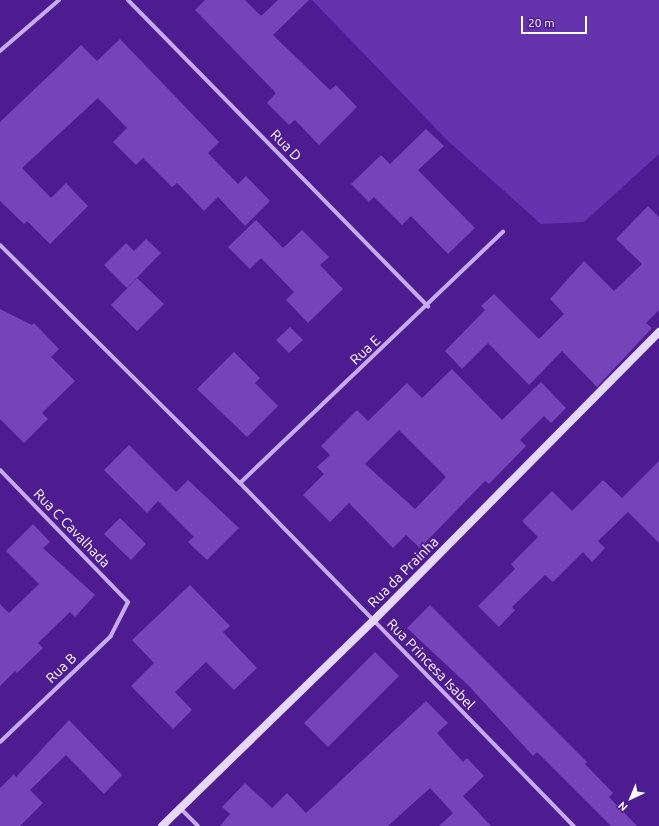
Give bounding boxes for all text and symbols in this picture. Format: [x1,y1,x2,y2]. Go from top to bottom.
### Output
scale bar [523,8,589,34]
text: 20 m [528,16,555,29]
street label: Rua D [267,126,305,164]
street label: Rua E [346,332,384,368]
street label: Rua C Cavalhada [30,485,114,571]
street label: Rua da Prainha [364,533,442,611]
street label: Rua Princesa Isabel [384,615,478,713]
street label: Rua B [42,649,80,687]
north arrow [611,778,651,818]
text: N [616,799,630,814]

